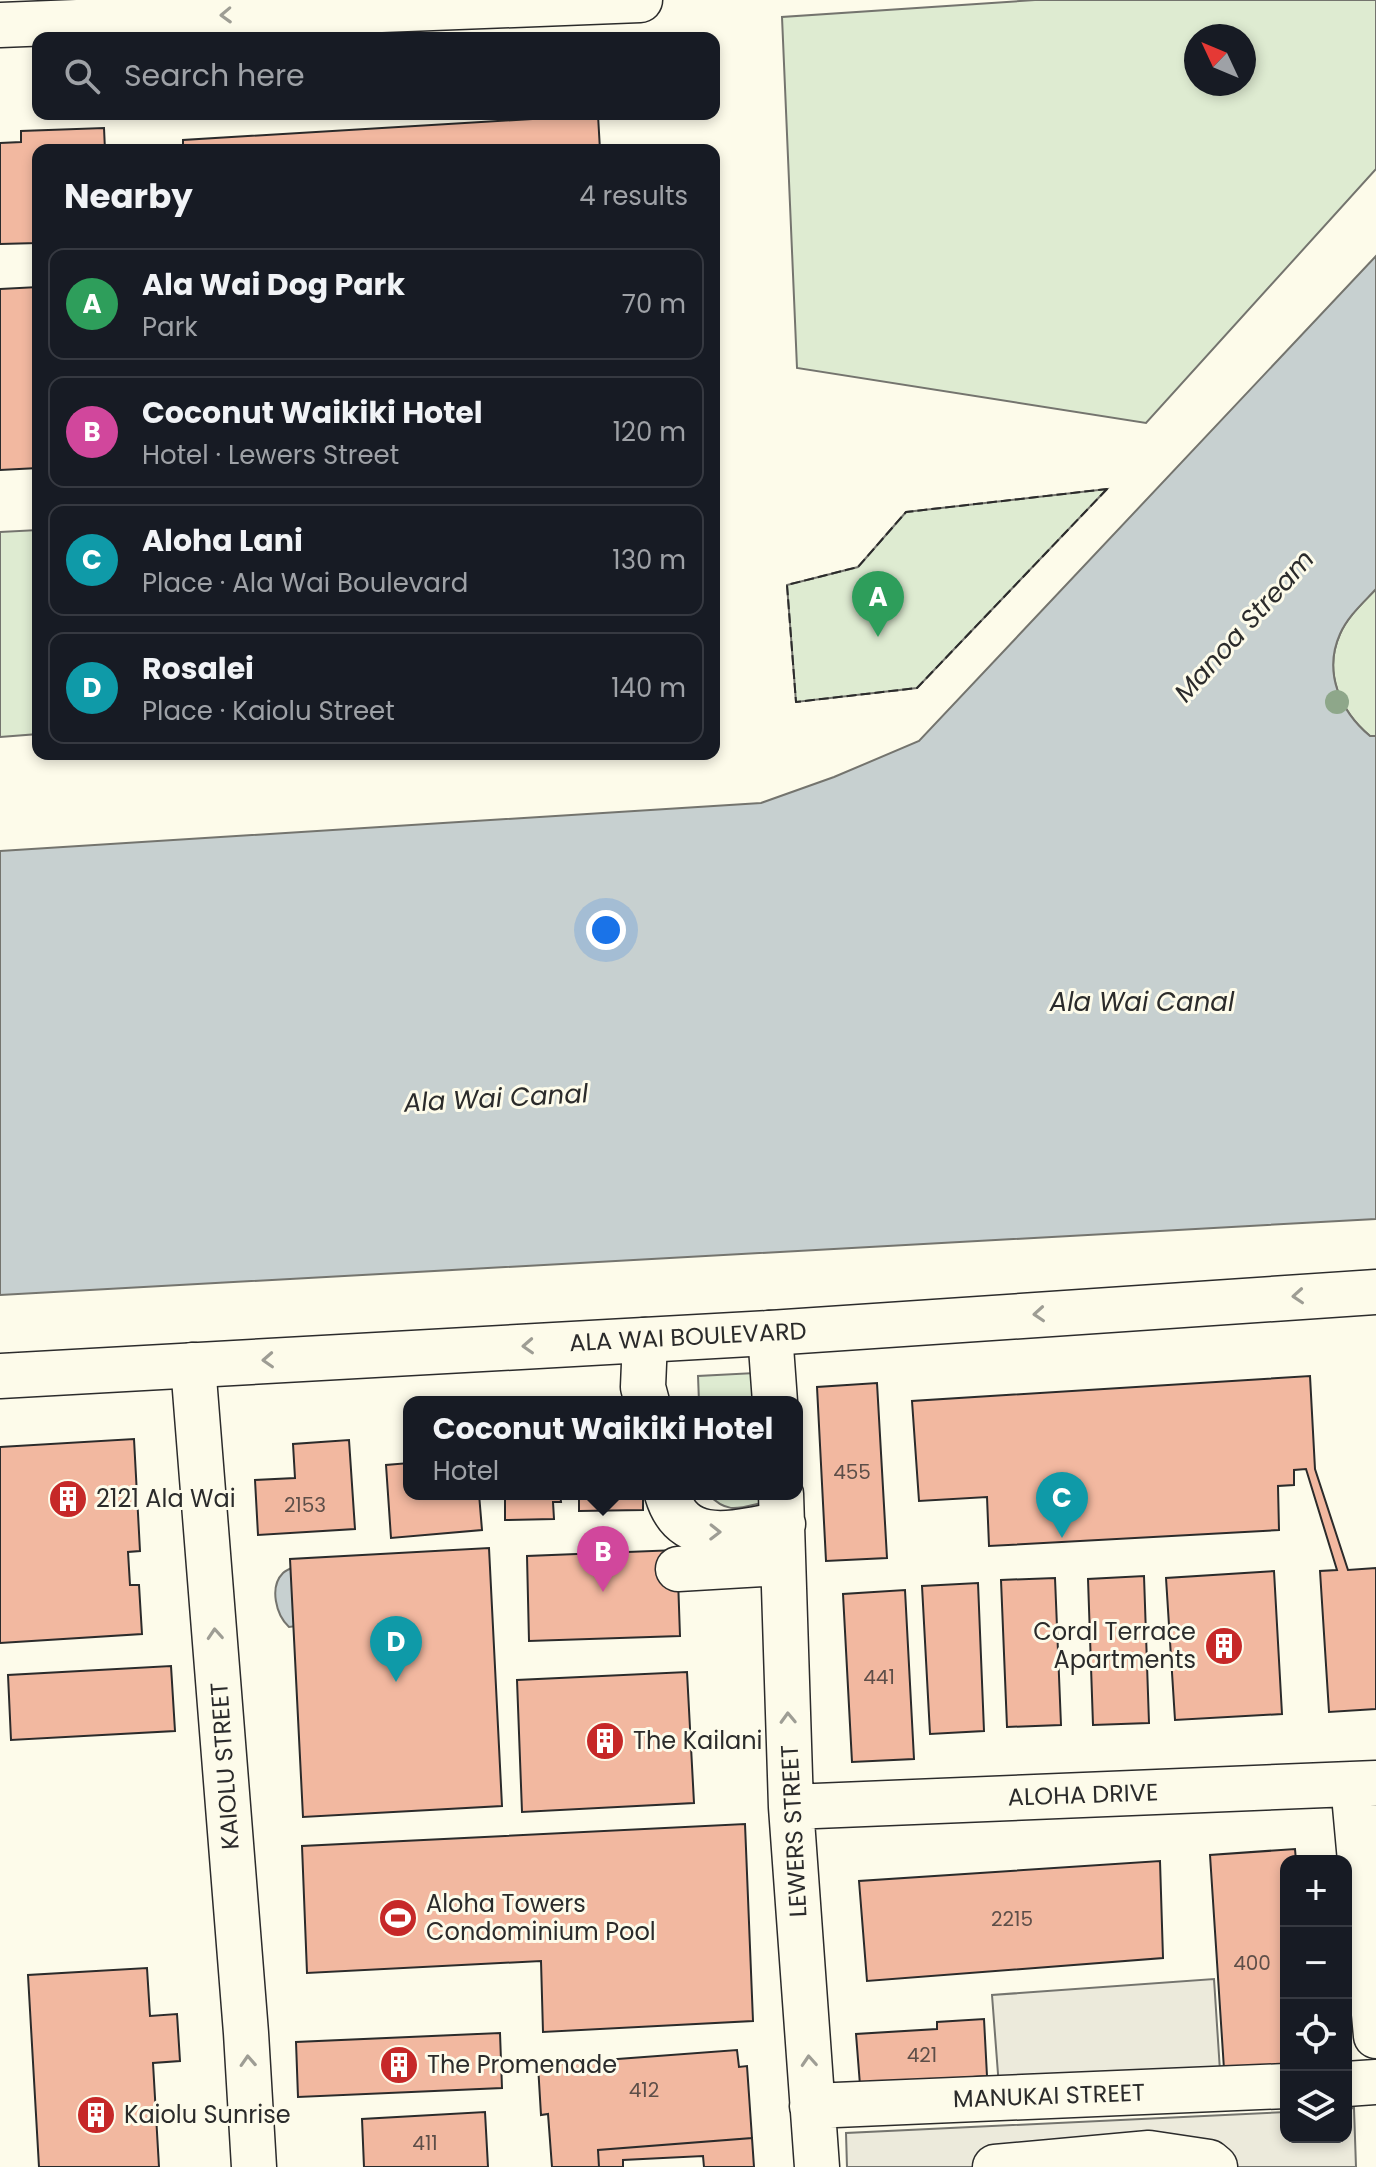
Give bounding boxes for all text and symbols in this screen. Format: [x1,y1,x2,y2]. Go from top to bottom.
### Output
one-way arrow [219,6,232,23]
north arrow [1184,24,1256,96]
search box [32,32,720,120]
icon: search [60,54,104,98]
text: Search here [124,54,305,97]
text: Nearby [64,172,193,220]
text: 4 results [579,178,688,214]
text: Ala Wai Dog Park [142,263,405,306]
text: A [82,286,102,322]
text: 70 m [622,286,686,322]
text: Park [142,309,198,345]
text: Coconut Waikiki Hotel [142,391,483,434]
text: B [83,414,101,450]
text: 120 m [613,414,686,450]
text: Hotel · Lewers Street [142,437,399,473]
text: Aloha Lani [142,519,303,562]
text: C [82,542,102,578]
text: 130 m [612,542,686,578]
water label: Manoa Stream [1166,542,1322,710]
text: Place · Ala Wai Boulevard [142,565,468,601]
pin: A [852,571,904,637]
text: Rosalei [142,647,254,690]
text: D [83,670,101,706]
text: 140 m [611,670,686,706]
text: Place · Kaiolu Street [142,693,395,729]
your location [586,910,626,950]
water label: Ala Wai Canal [1049,984,1235,1020]
water label: Ala Wai Canal [402,1075,590,1121]
one-way arrow [1291,1287,1304,1304]
one-way arrow [1032,1305,1045,1322]
street label: ALA WAI BOULEVARD [569,1314,807,1359]
one-way arrow [521,1338,534,1355]
one-way arrow [261,1352,274,1369]
popup [403,1396,803,1500]
text: Coconut Waikiki Hotel [433,1407,773,1450]
text: Hotel [433,1453,499,1489]
house number: 455 [833,1458,871,1486]
pin: C [1036,1472,1088,1538]
building icon: 2121 Ala Wai [47,1478,89,1520]
place label: 2121 Ala Wai [96,1482,236,1515]
house number: 2153 [284,1491,326,1519]
one-way arrow [709,1523,722,1541]
pin: B [577,1526,629,1592]
place label: Coral Terrace Apartments [1033,1615,1196,1676]
pin: D [370,1616,422,1682]
building icon: Coral Terrace Apartments [1203,1625,1245,1667]
one-way arrow [207,1627,224,1640]
house number: 441 [863,1663,895,1691]
street label: KAIOLU STREET [202,1681,247,1851]
one-way arrow [779,1711,796,1724]
building icon: The Kailani [584,1720,626,1762]
place label: The Kailani [633,1724,763,1757]
street label: LEWERS STREET [773,1744,814,1918]
street label: ALOHA DRIVE [1007,1775,1159,1814]
map controls [1280,1855,1352,2143]
button: + [1280,1855,1352,1927]
place label: Aloha Towers Condominium Pool [426,1887,656,1948]
sports icon: Aloha Towers Condominium Pool [377,1897,419,1939]
house number: 2215 [991,1905,1033,1933]
button: − [1280,1927,1352,1999]
house number: 400 [1233,1949,1271,1977]
button: locate [1280,1999,1352,2071]
house number: 421 [907,2041,937,2069]
building icon: The Promenade [378,2044,420,2086]
place label: The Promenade [427,2048,617,2081]
one-way arrow [239,2054,256,2067]
one-way arrow [801,2054,818,2067]
button: layers [1280,2071,1352,2143]
house number: 412 [629,2076,659,2104]
street label: MANUKAI STREET [952,2076,1146,2115]
building icon: Kaiolu Sunrise [75,2094,117,2136]
place label: Kaiolu Sunrise [124,2098,291,2131]
house number: 411 [412,2129,438,2157]

